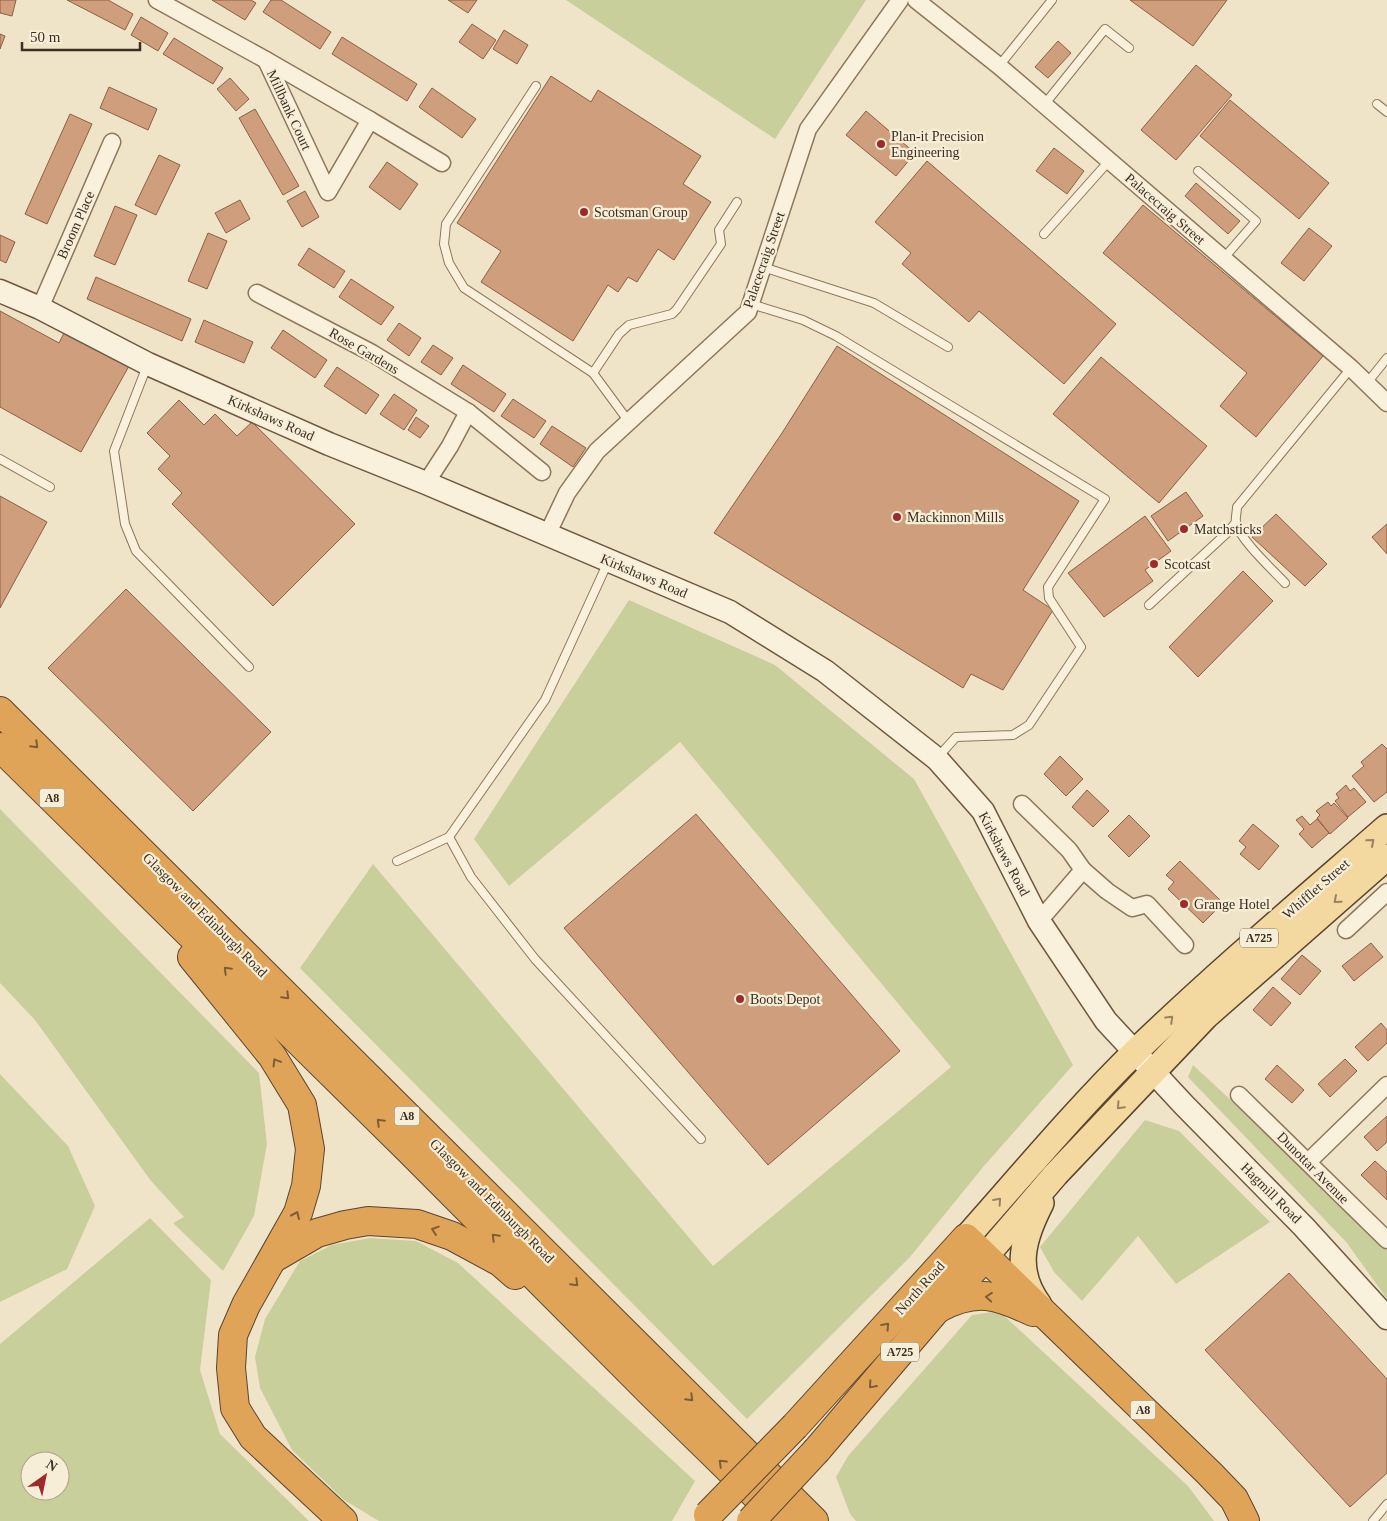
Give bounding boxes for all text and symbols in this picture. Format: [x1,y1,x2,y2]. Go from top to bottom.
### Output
scale bar [22,20,140,52]
text: 50 m [30,29,61,45]
street label: Millbank Court [264,68,314,153]
place label: Plan-it Precision Engineering [891,129,984,160]
marker: Plan-it Precision Engineering [875,138,887,150]
street label: Palacecraig Street [1122,170,1208,248]
street label: Broom Place [54,189,98,261]
place label: Scotsman Group [594,205,688,220]
marker: Scotsman Group [578,206,590,218]
street label: Palacecraig Street [741,210,788,310]
street label: Rose Gardens [326,325,402,377]
street label: Kirkshaws Road [225,392,317,444]
place label: Mackinnon Mills [907,510,1004,525]
marker: Mackinnon Mills [891,511,903,523]
place label: Matchsticks [1194,522,1262,537]
marker: Matchsticks [1178,523,1190,535]
street label: Kirkshaws Road [598,551,690,601]
place label: Scotcast [1164,557,1211,572]
marker: Scotcast [1148,558,1160,570]
one-way arrow [29,739,38,748]
road number: A8 [40,788,64,808]
street label: Kirkshaws Road [976,809,1032,899]
one-way arrow [1365,838,1374,847]
street label: Glasgow and Edinburgh Road [140,850,270,980]
street label: Whifflet Street [1280,856,1352,922]
one-way arrow [1333,894,1342,903]
place label: Grange Hotel [1194,897,1270,912]
marker: Grange Hotel [1178,898,1190,910]
road number: A725 [1240,928,1278,948]
one-way arrow [224,967,233,976]
one-way arrow [280,990,289,999]
place label: Boots Depot [750,992,821,1007]
marker: Boots Depot [734,993,746,1005]
one-way arrow [1164,1016,1173,1025]
one-way arrow [273,1059,282,1068]
one-way arrow [1117,1100,1126,1109]
road number: A8 [394,1106,420,1126]
one-way arrow [377,1119,386,1128]
street label: Dunottar Avenue [1274,1129,1352,1207]
street label: Glasgow and Edinburgh Road [427,1136,557,1266]
street label: Hagmill Road [1238,1160,1304,1226]
one-way arrow [992,1198,1001,1207]
one-way arrow [289,1211,300,1220]
one-way arrow [431,1226,440,1236]
one-way arrow [492,1233,501,1242]
street label: North Road [892,1259,948,1317]
one-way arrow [569,1277,578,1286]
one-way arrow [985,1291,993,1302]
one-way arrow [880,1322,889,1331]
road number: A725 [881,1342,919,1361]
one-way arrow [869,1380,878,1389]
one-way arrow [684,1392,693,1401]
road number: A8 [1130,1400,1156,1420]
north arrow [20,1451,70,1501]
text: N [43,1456,60,1475]
one-way arrow [718,1459,727,1468]

